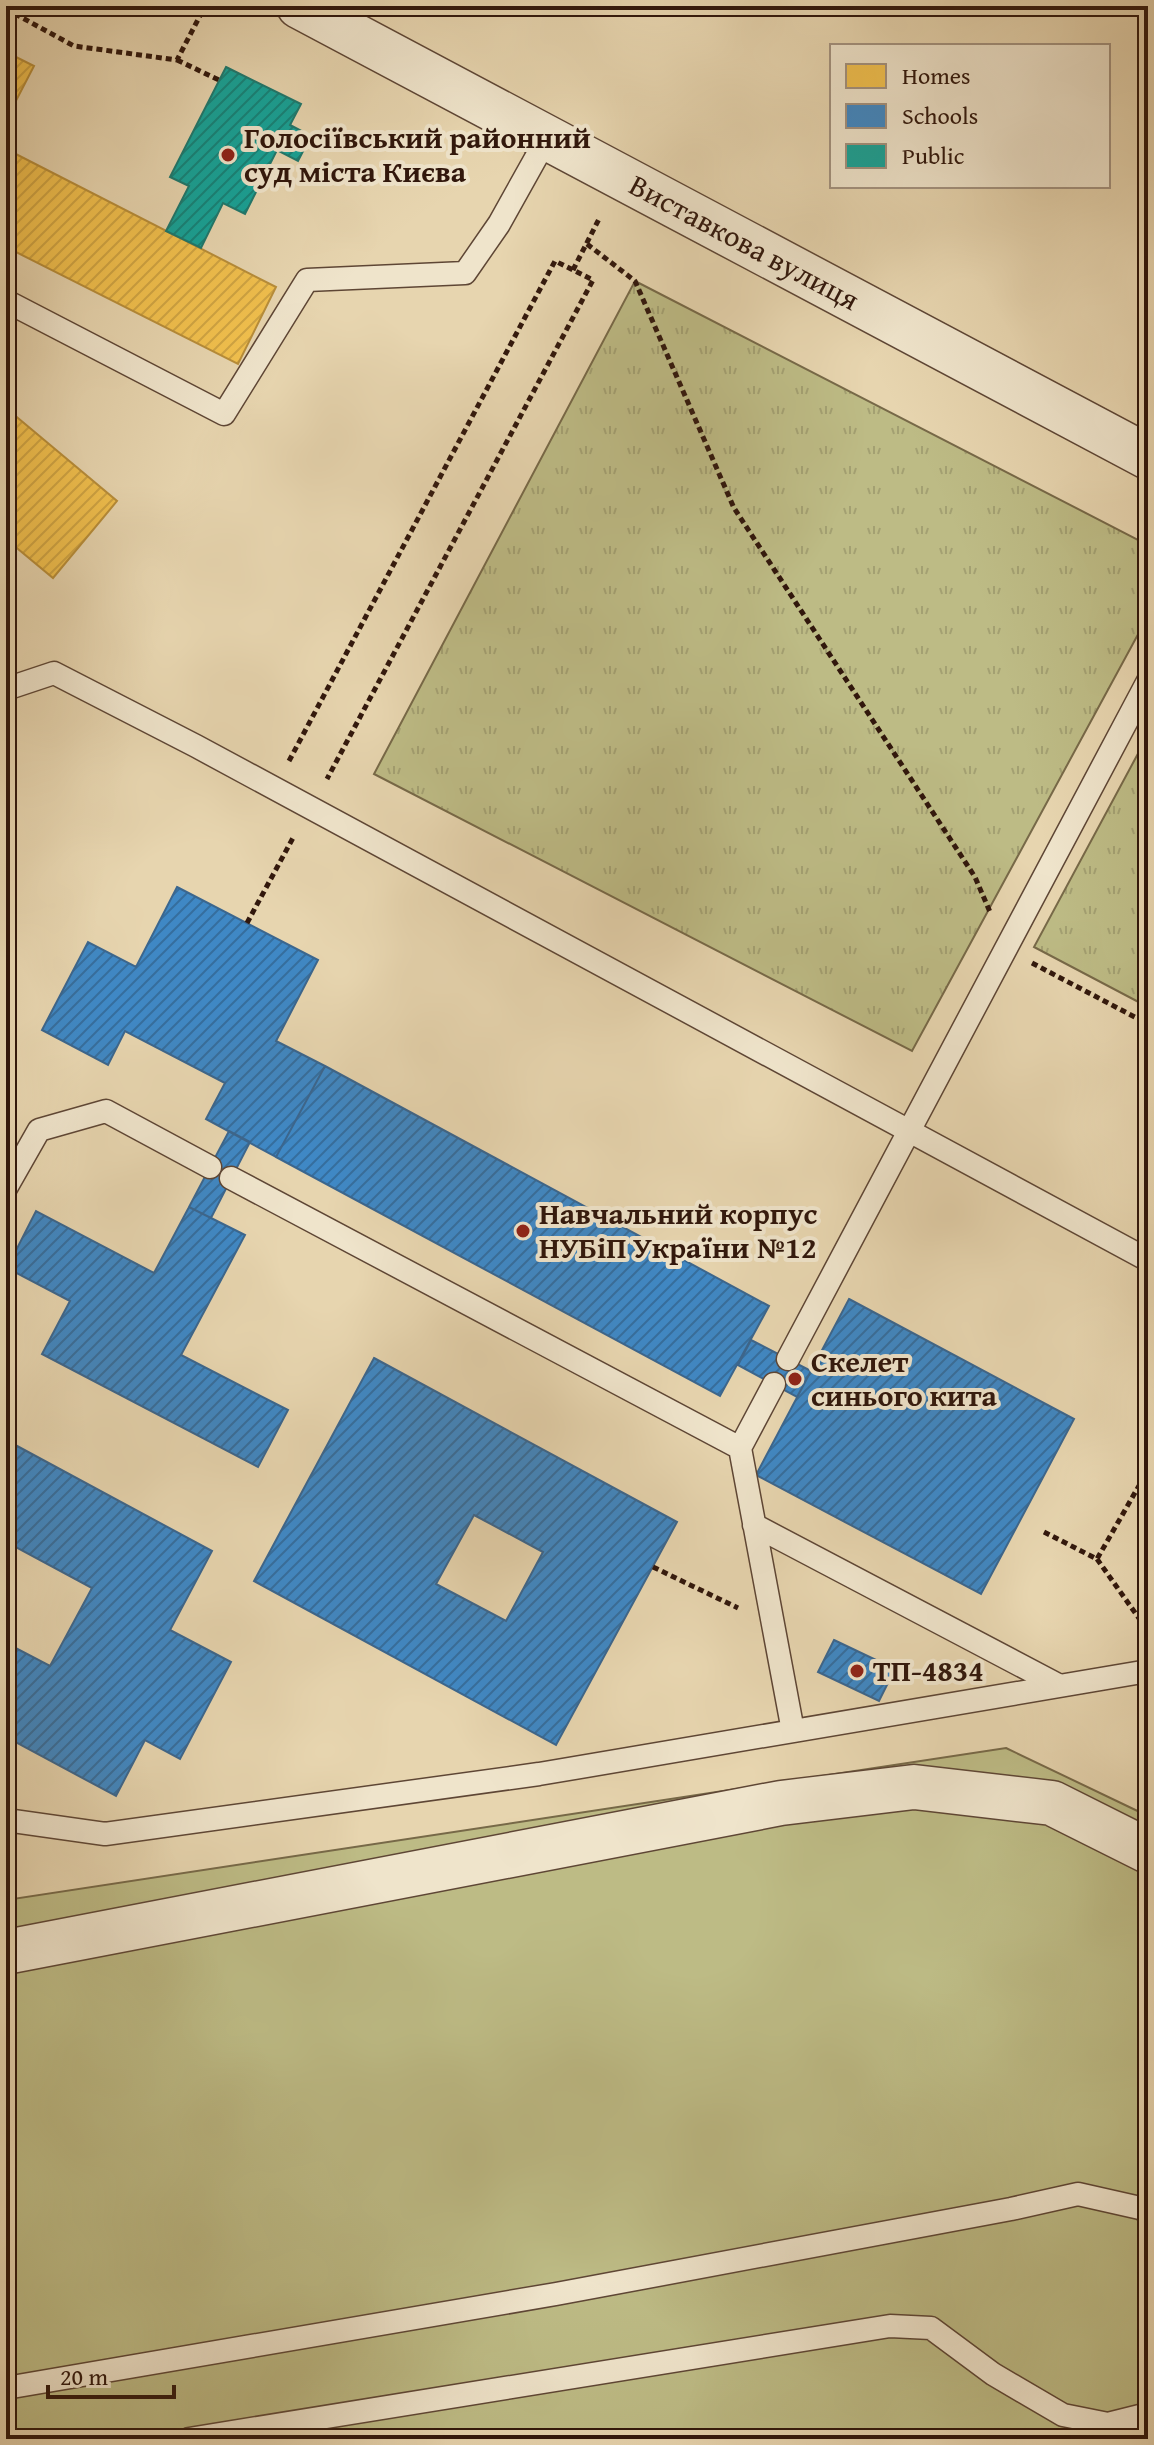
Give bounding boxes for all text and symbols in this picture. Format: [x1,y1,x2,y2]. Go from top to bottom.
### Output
legend [830,44,1110,188]
text: Homes [902,58,971,93]
text: Schools [902,98,978,133]
place label: Голосіївський районний суд міста Києва [244,115,591,193]
text: Public [902,138,965,173]
marker: Голосіївський районний суд міста Києва [219,146,237,164]
street label: Виставкова вулиця [622,162,867,321]
place label: Навчальний корпус НУБіП України №12 [539,1191,817,1269]
marker: Навчальний корпус НУБіП України №12 [514,1222,532,1240]
place label: Скелет синього кита [811,1339,997,1417]
marker: Скелет синього кита [786,1370,804,1388]
place label: ТП-4834 [873,1648,984,1692]
marker: ТП-4834 [848,1662,866,1680]
scale bar [48,2349,174,2399]
text: 20 m [60,2359,108,2394]

